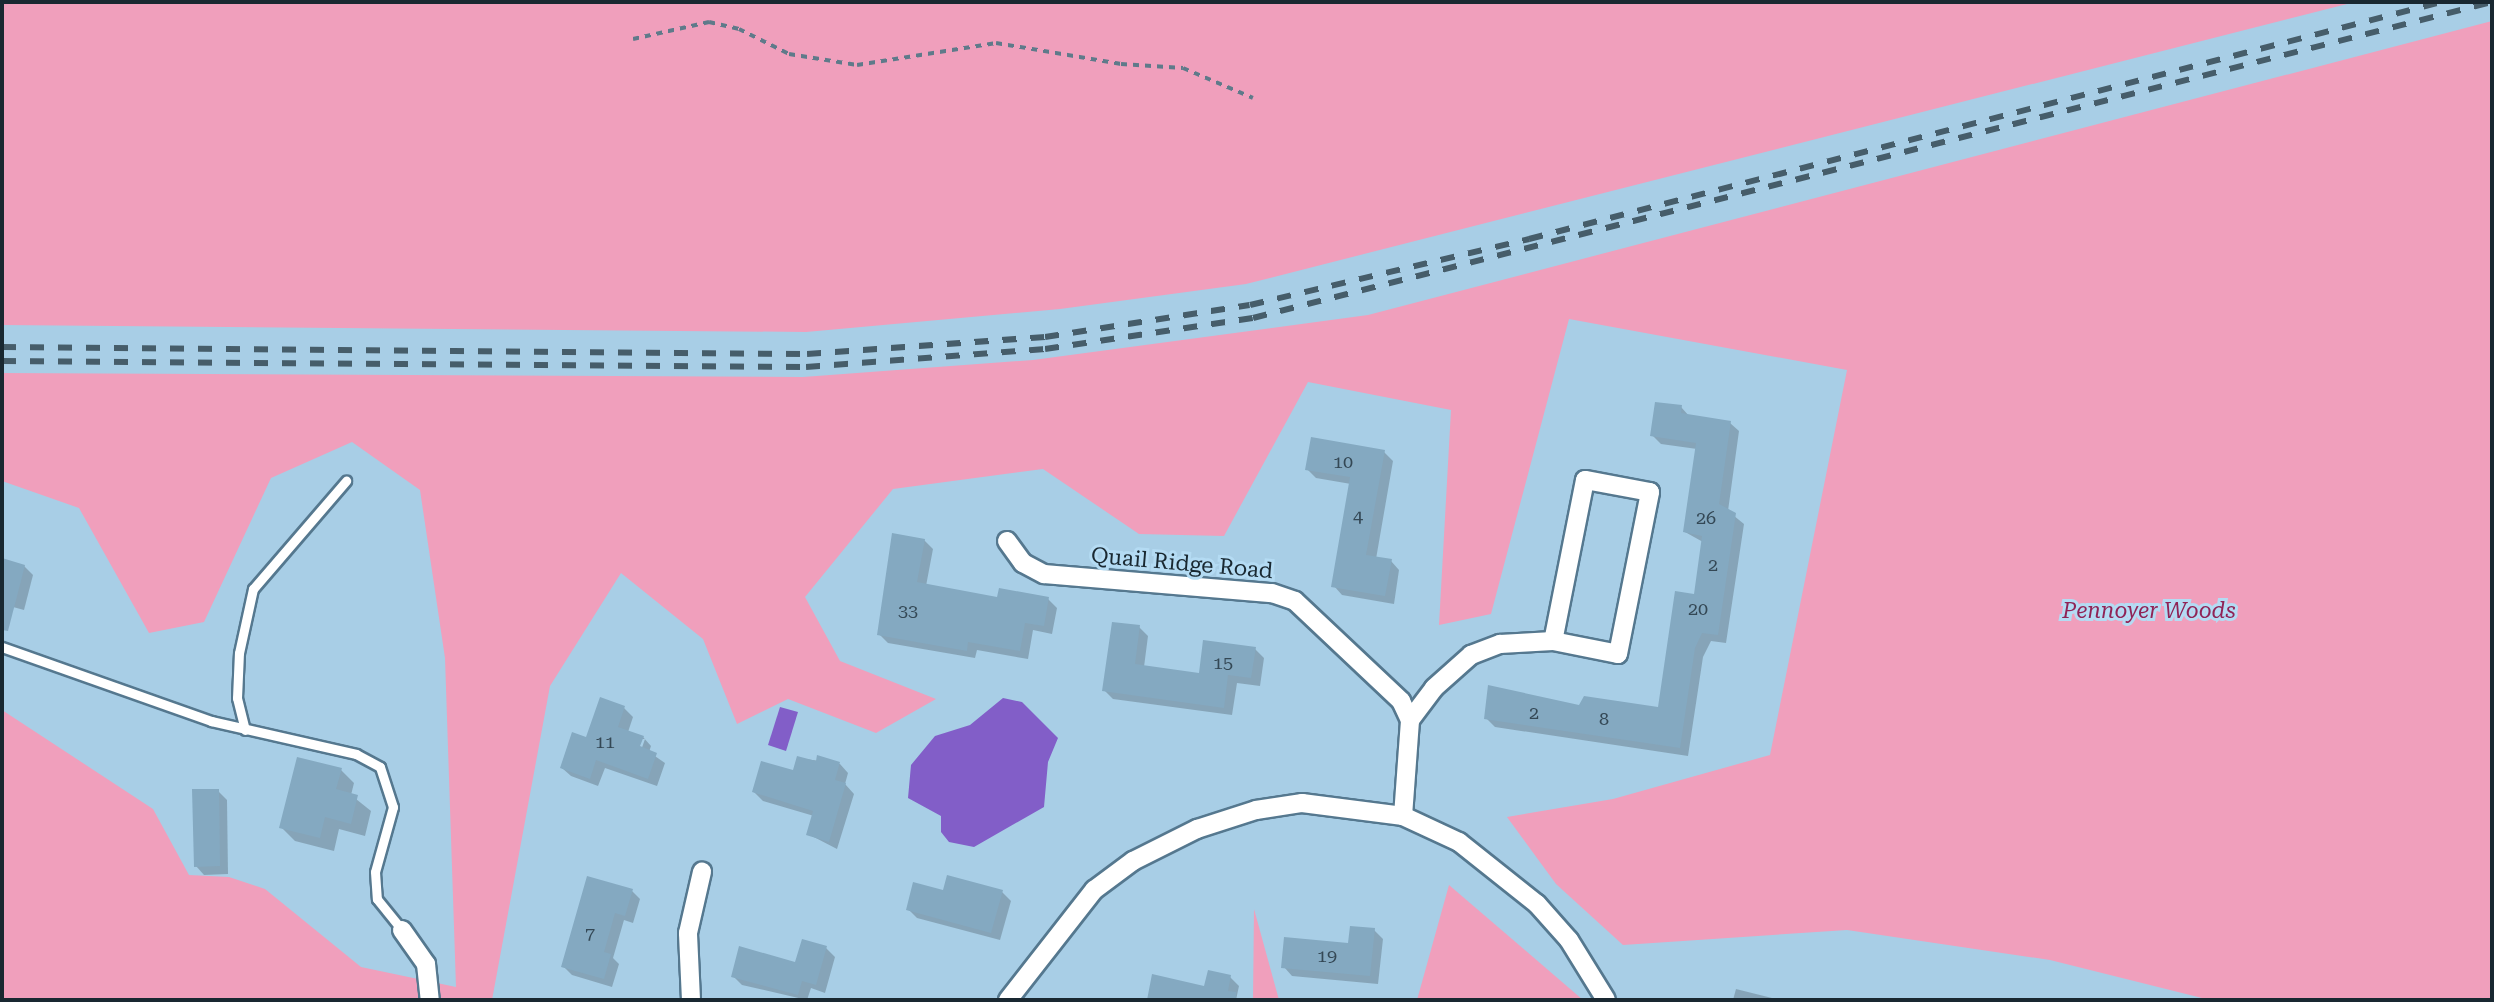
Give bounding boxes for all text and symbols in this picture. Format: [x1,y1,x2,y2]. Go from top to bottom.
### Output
house number: 10 [1333,451,1353,473]
house number: 4 [1353,505,1363,527]
house number: 26 [1696,507,1716,529]
street label: Quail Ridge Road [1090,542,1274,584]
house number: 2 [1708,554,1718,576]
house number: 20 [1688,598,1708,620]
park label: Pennoyer Woods [2062,598,2236,624]
house number: 33 [898,600,918,622]
house number: 15 [1213,652,1233,674]
house number: 2 [1529,702,1539,724]
house number: 8 [1599,708,1609,730]
house number: 11 [595,731,615,753]
house number: 7 [585,923,595,945]
house number: 19 [1317,945,1337,967]

